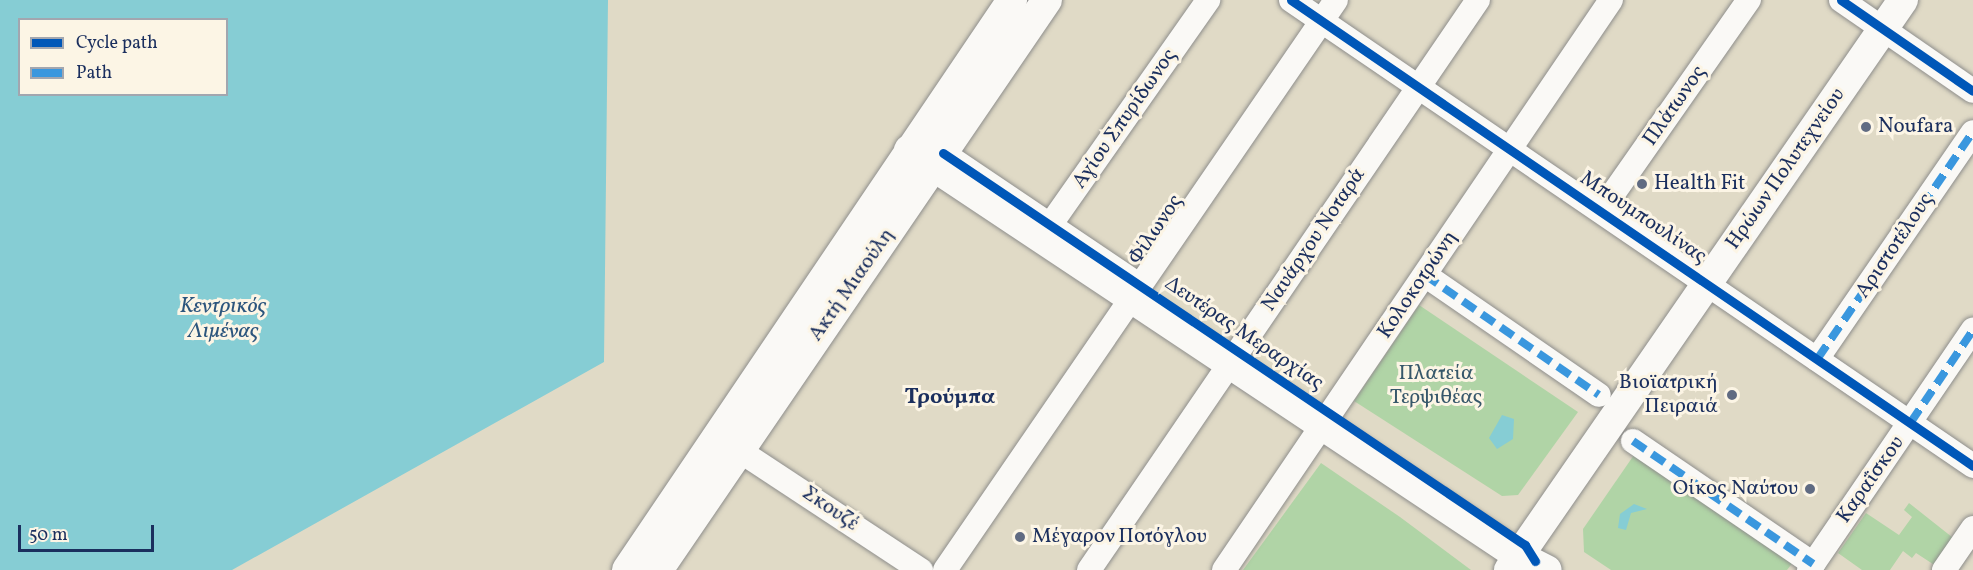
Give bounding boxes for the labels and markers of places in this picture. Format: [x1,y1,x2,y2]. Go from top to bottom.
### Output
place label: Noufara [1878,114,1953,140]
marker: Noufara [1859,120,1873,134]
place label: Health Fit [1654,171,1745,197]
marker: Health Fit [1635,177,1649,191]
place label: Βιοϊατρική Πειραιά [1619,370,1718,420]
marker: Βιοϊατρική Πειραιά [1723,386,1741,404]
place label: Οίκος Ναύτου [1673,476,1798,502]
marker: Οίκος Ναύτου [1803,482,1817,496]
place label: Μέγαρον Ποτόγλου [1032,524,1207,550]
marker: Μέγαρον Ποτόγλου [1013,530,1027,544]

